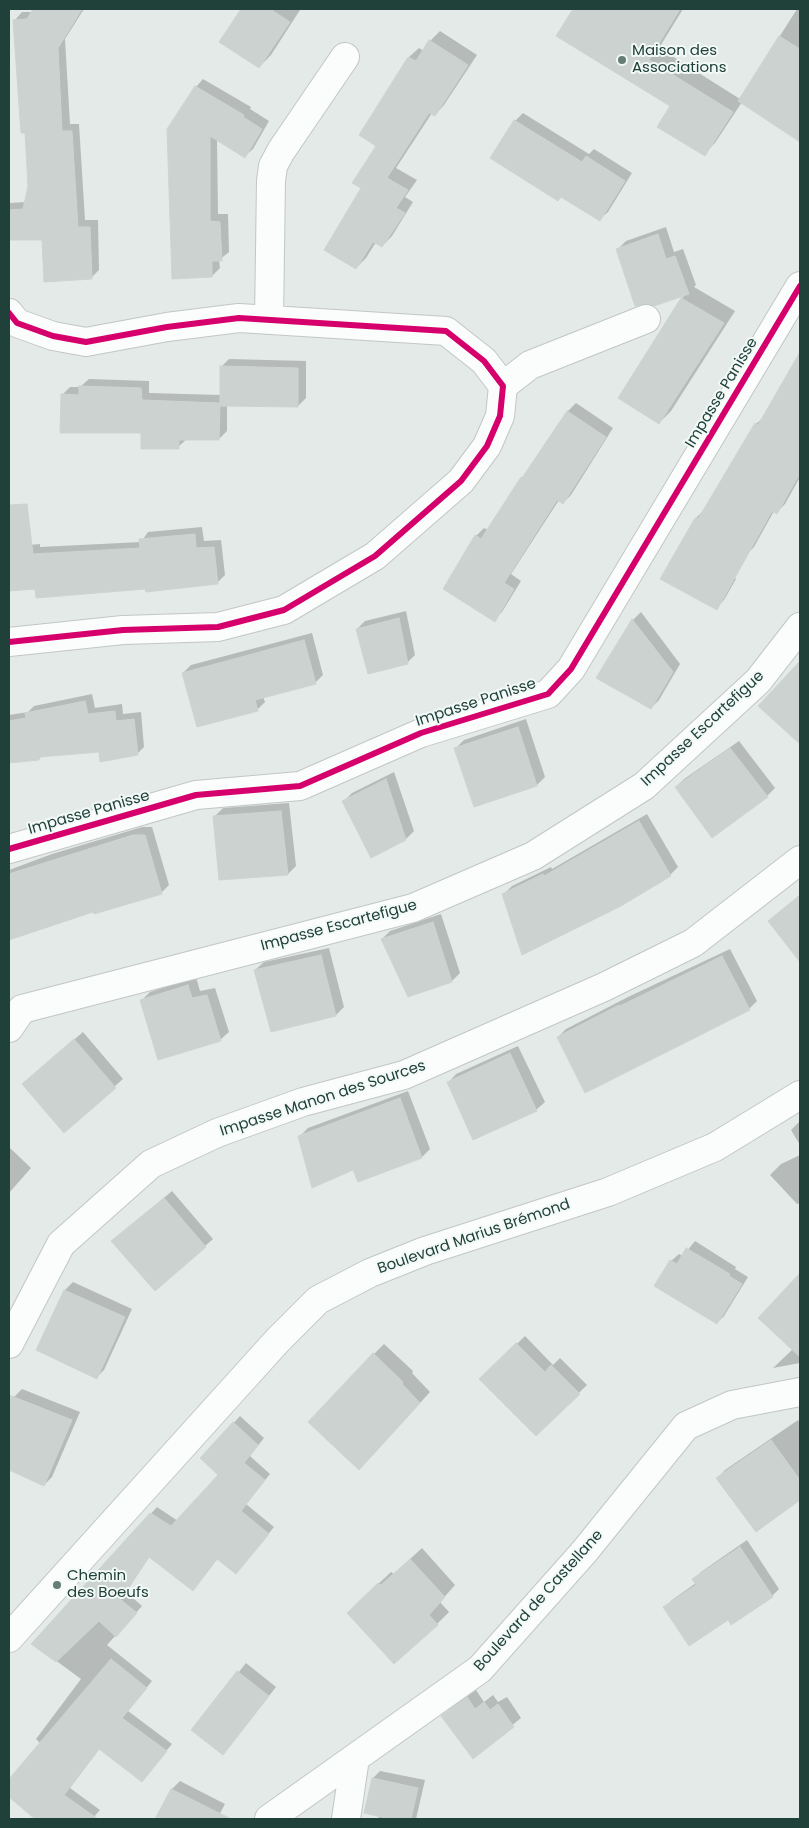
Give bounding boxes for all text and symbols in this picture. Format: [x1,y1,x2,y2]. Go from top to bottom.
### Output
place label: Maison des Associations [632,42,726,77]
marker: Maison des Associations [616,54,628,66]
street label: Impasse Panisse [682,335,762,451]
street label: Impasse Escartefigue [638,667,768,791]
street label: Impasse Panisse [414,675,538,731]
street label: Impasse Panisse [26,787,152,839]
street label: Impasse Escartefigue [259,896,419,956]
street label: Impasse Manon des Sources [218,1057,428,1141]
street label: Boulevard Marius Brémond [375,1196,573,1278]
street label: Boulevard de Castellane [471,1527,607,1675]
place label: Chemin des Boeufs [67,1567,149,1602]
marker: Chemin des Boeufs [51,1579,63,1591]

